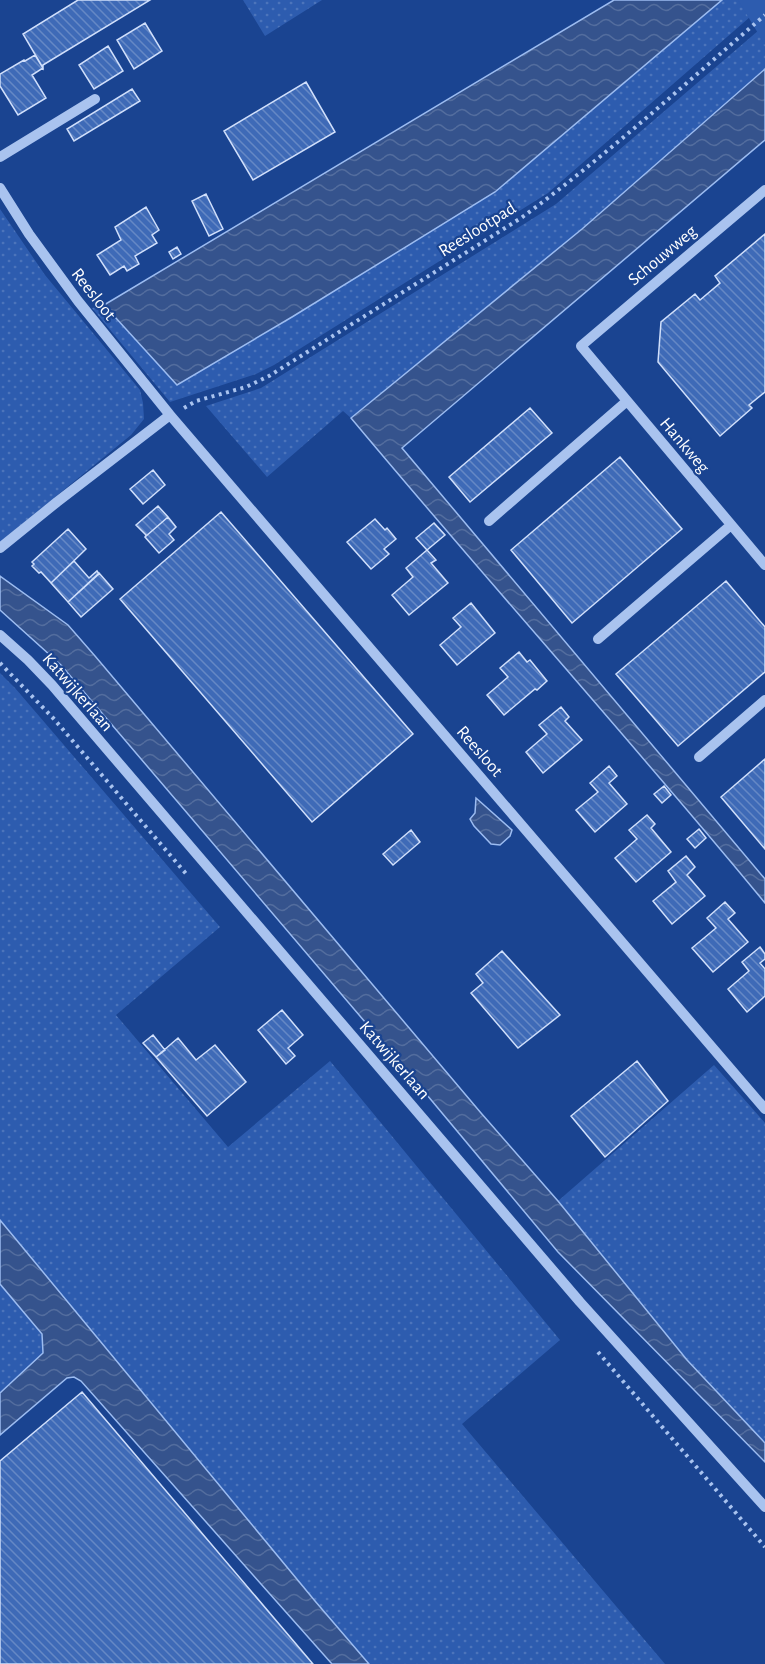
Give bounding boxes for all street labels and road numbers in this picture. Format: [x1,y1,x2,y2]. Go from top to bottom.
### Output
street label: Reeslootpad [436,199,519,261]
street label: Schouwweg [625,222,700,289]
street label: Reesloot [68,265,119,324]
street label: Hankweg [656,414,713,477]
street label: Katwijkerlaan [39,650,116,735]
street label: Reesloot [453,723,506,781]
street label: Katwijkerlaan [356,1018,433,1103]

